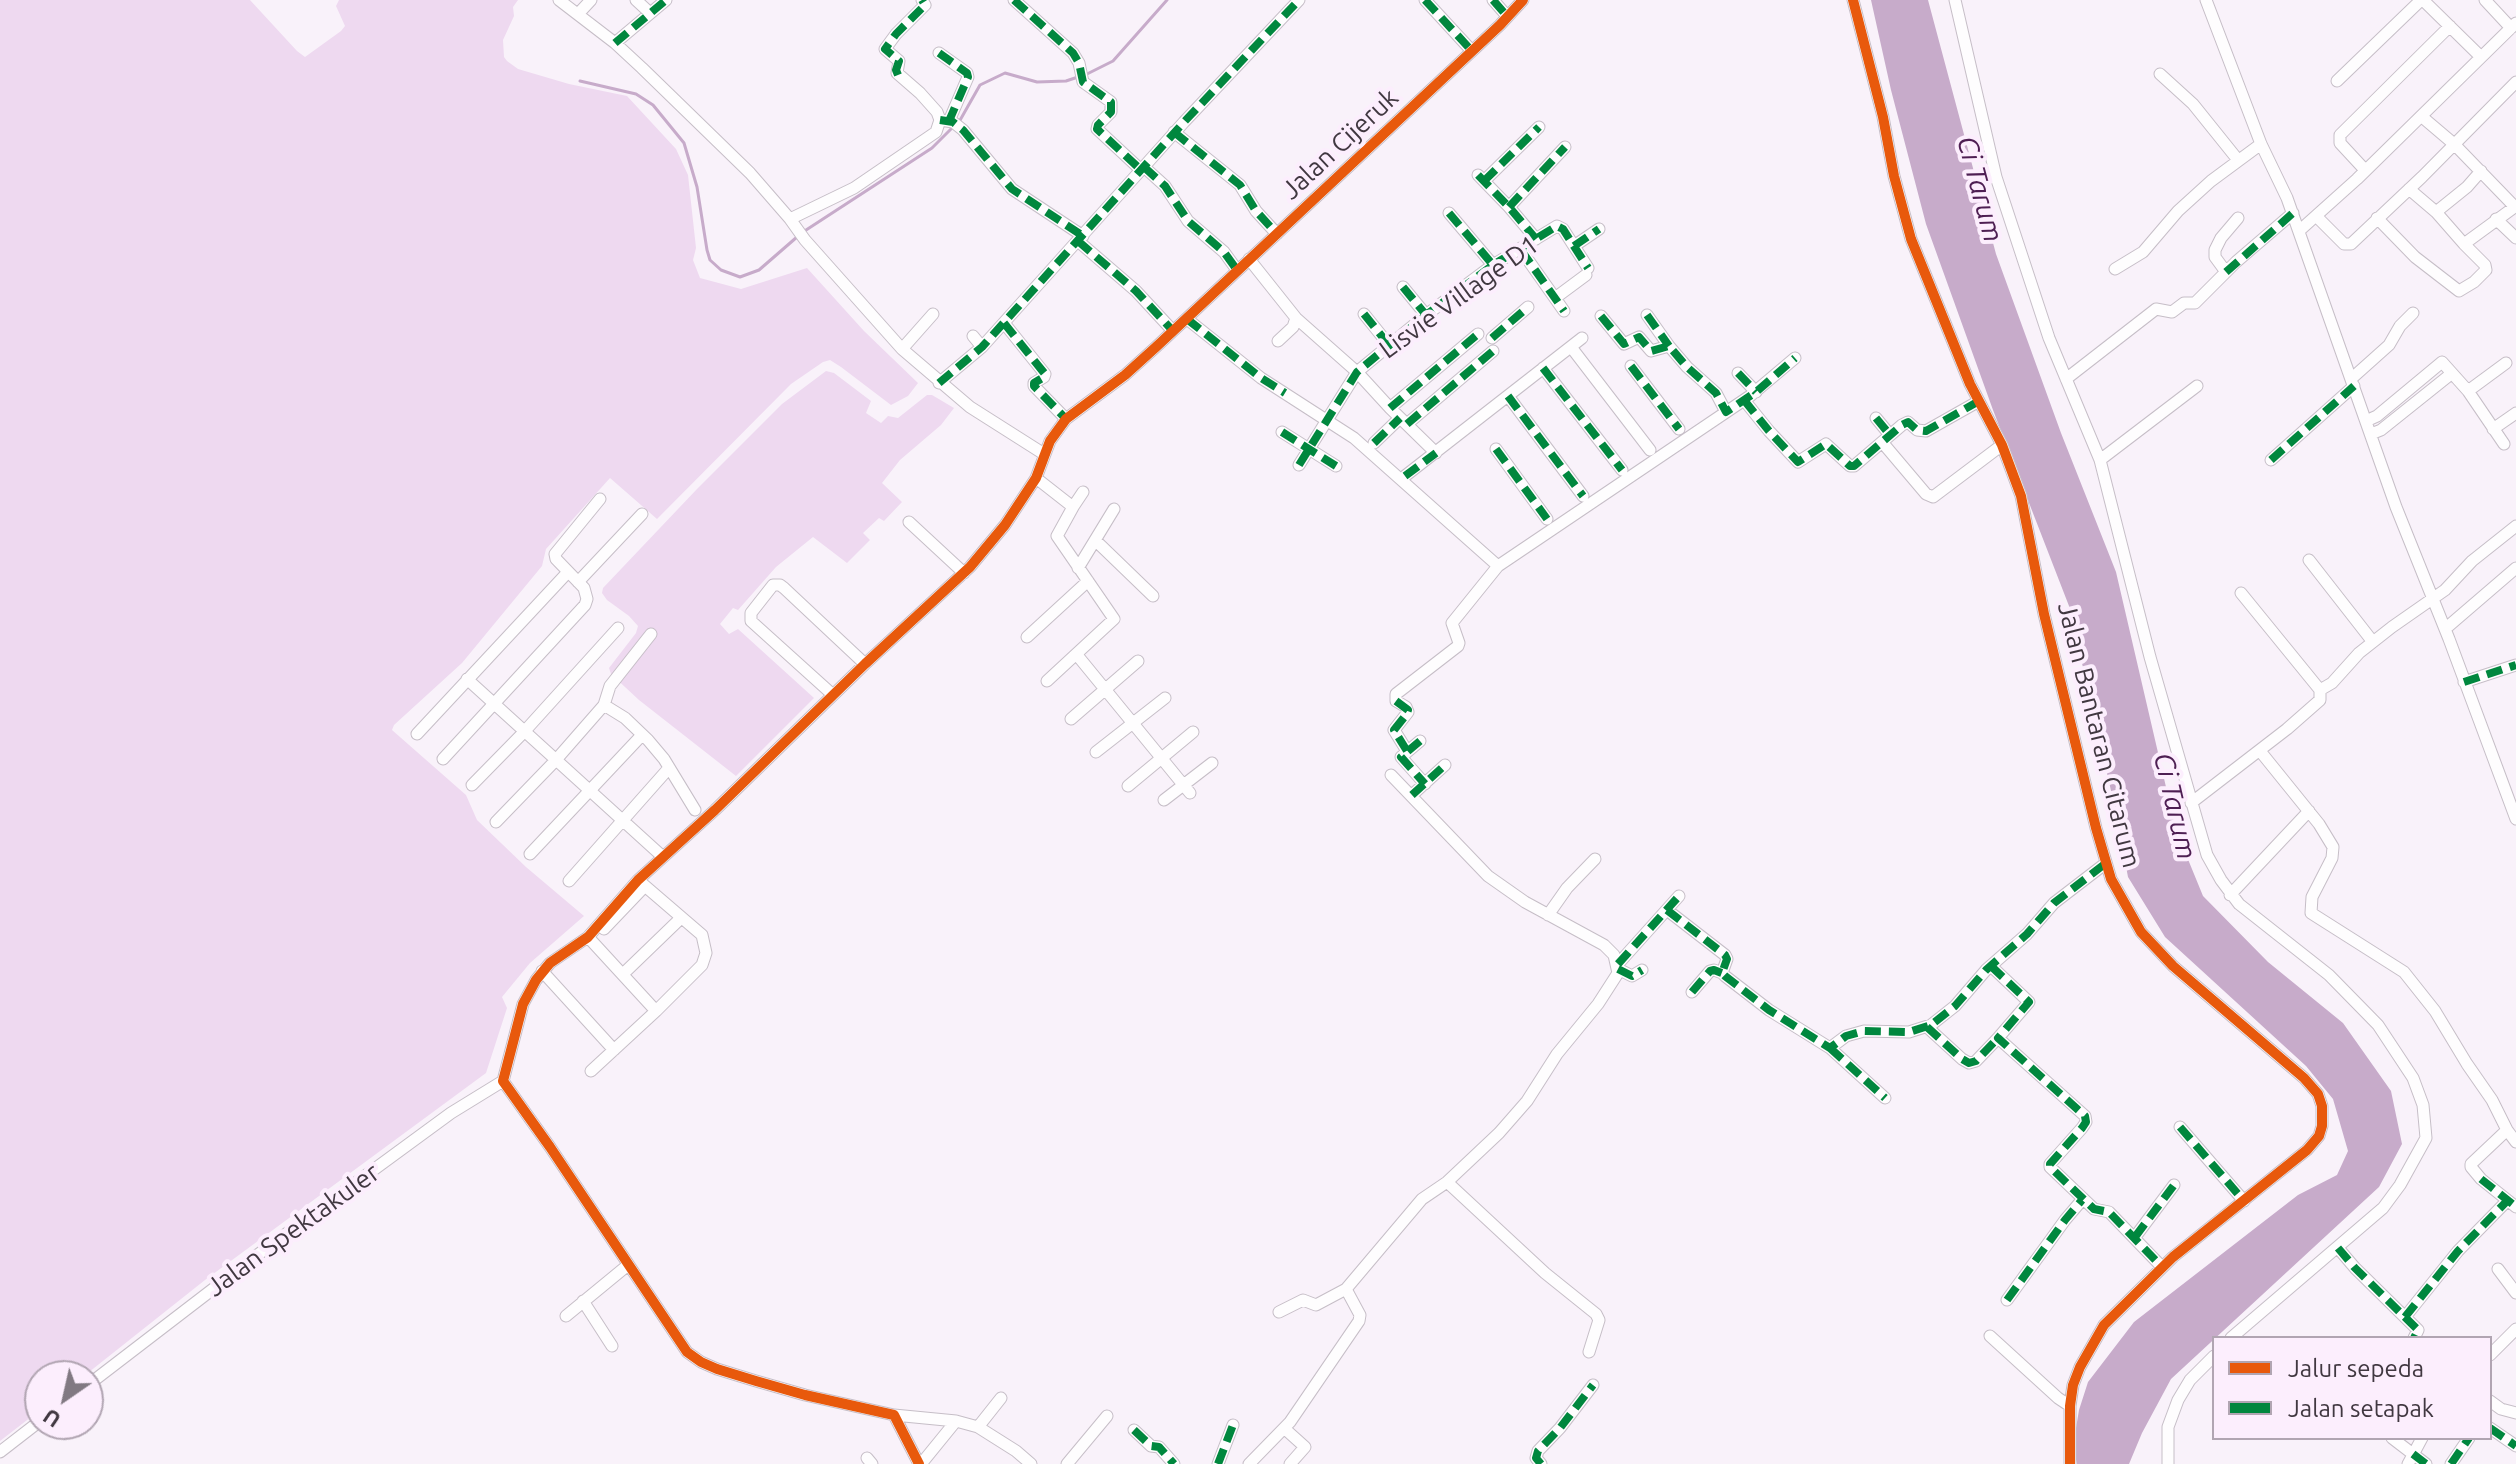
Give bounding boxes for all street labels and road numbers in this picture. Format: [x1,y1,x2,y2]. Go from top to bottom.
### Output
street label: Jalan Cijeruk [1275,82,1405,206]
street label: Lisvie Village D1 [1373,229,1545,365]
street label: Jalan Bantaran Citarum [2051,599,2147,871]
street label: Jalan Spektakuler [201,1157,385,1303]

